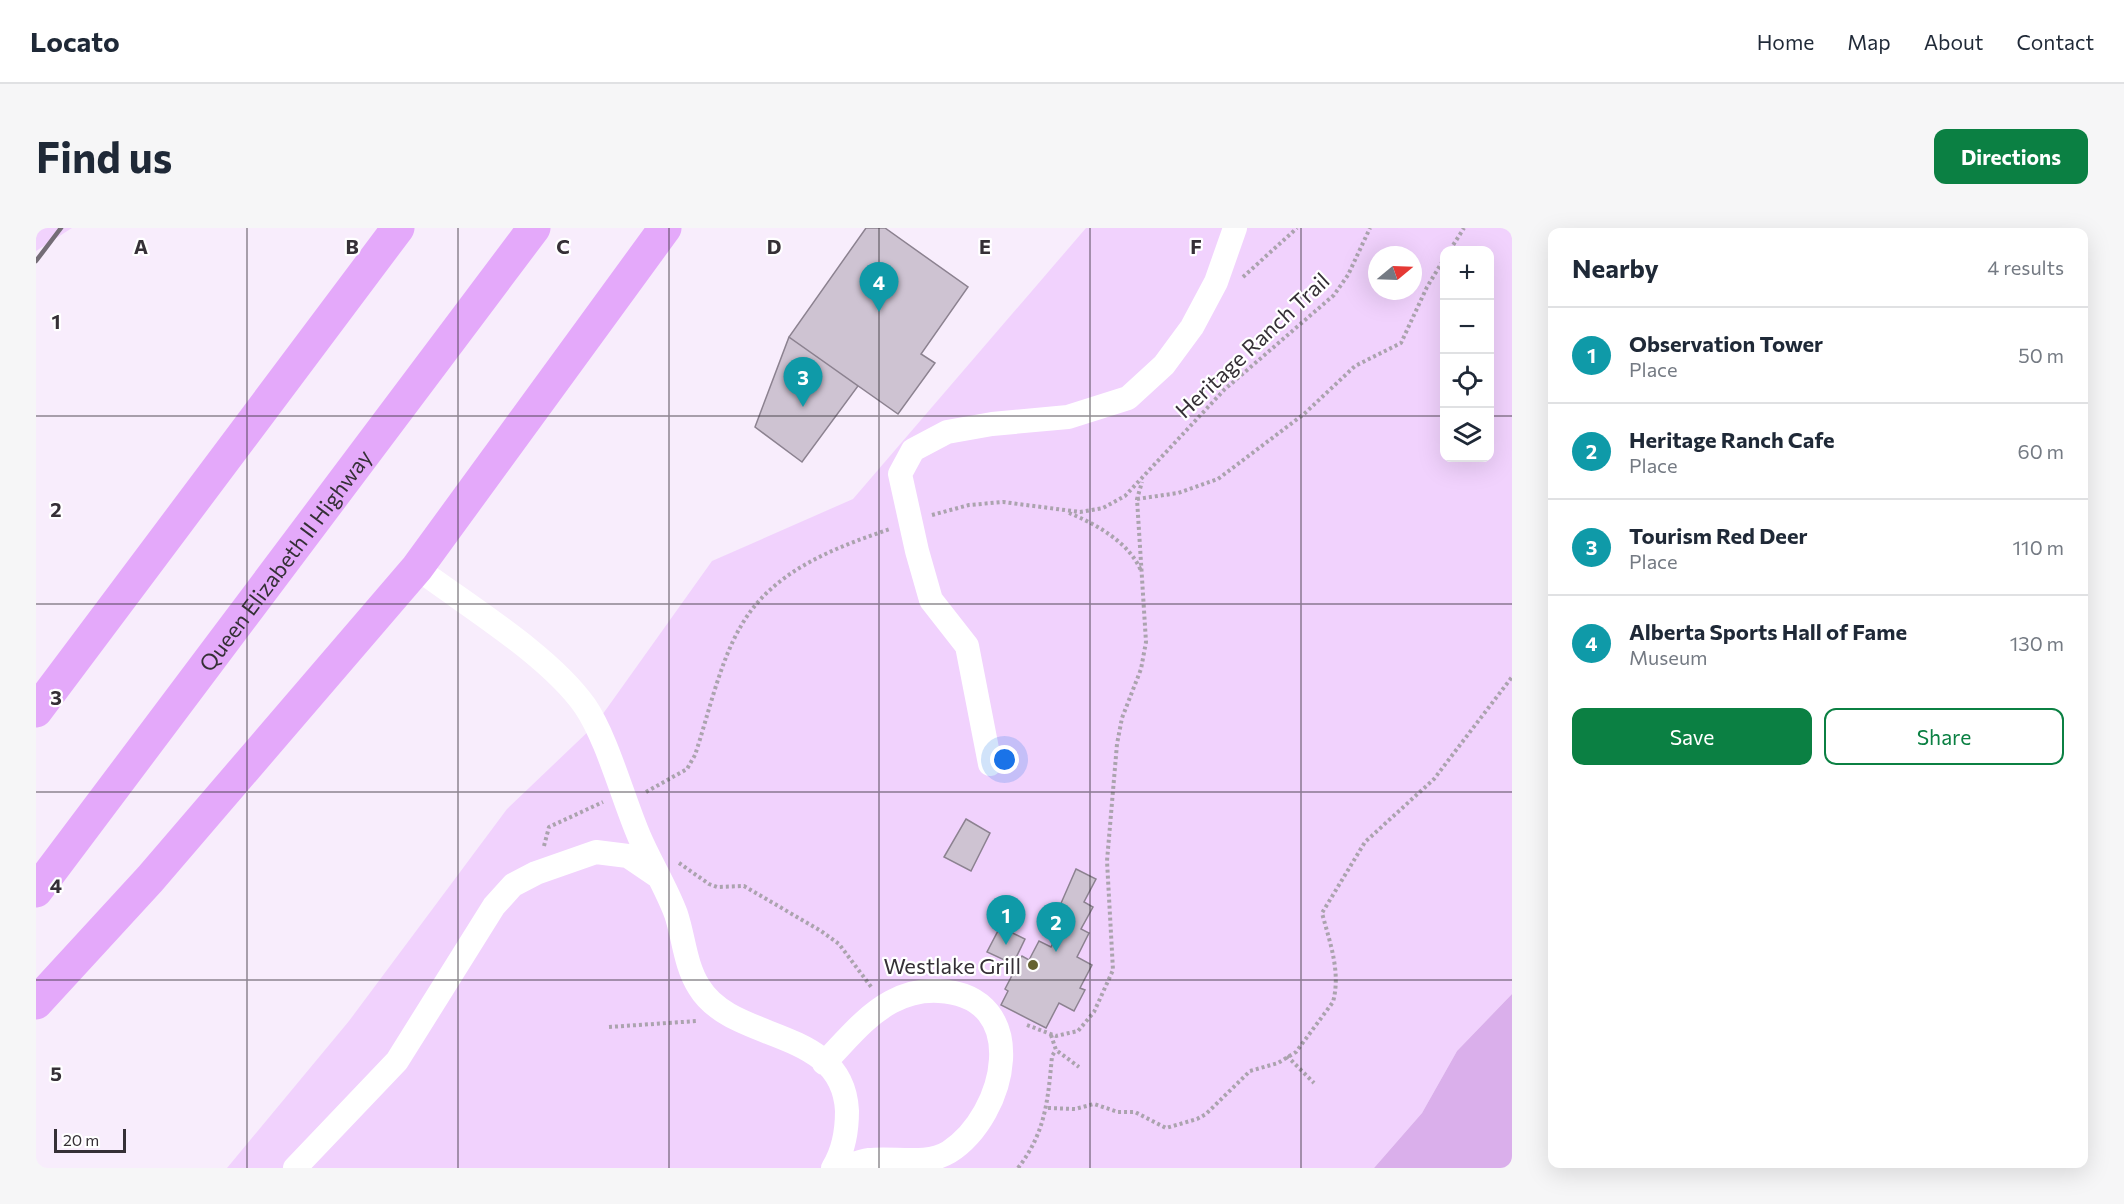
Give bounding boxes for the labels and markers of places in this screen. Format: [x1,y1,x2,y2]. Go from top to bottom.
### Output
pin: 4 [860,262,898,312]
pin: 3 [784,358,822,407]
pin: 1 [986,896,1026,945]
pin: 2 [1036,902,1076,952]
place label: Westlake Grill [883,952,1021,979]
marker: Westlake Grill [1026,958,1040,972]

